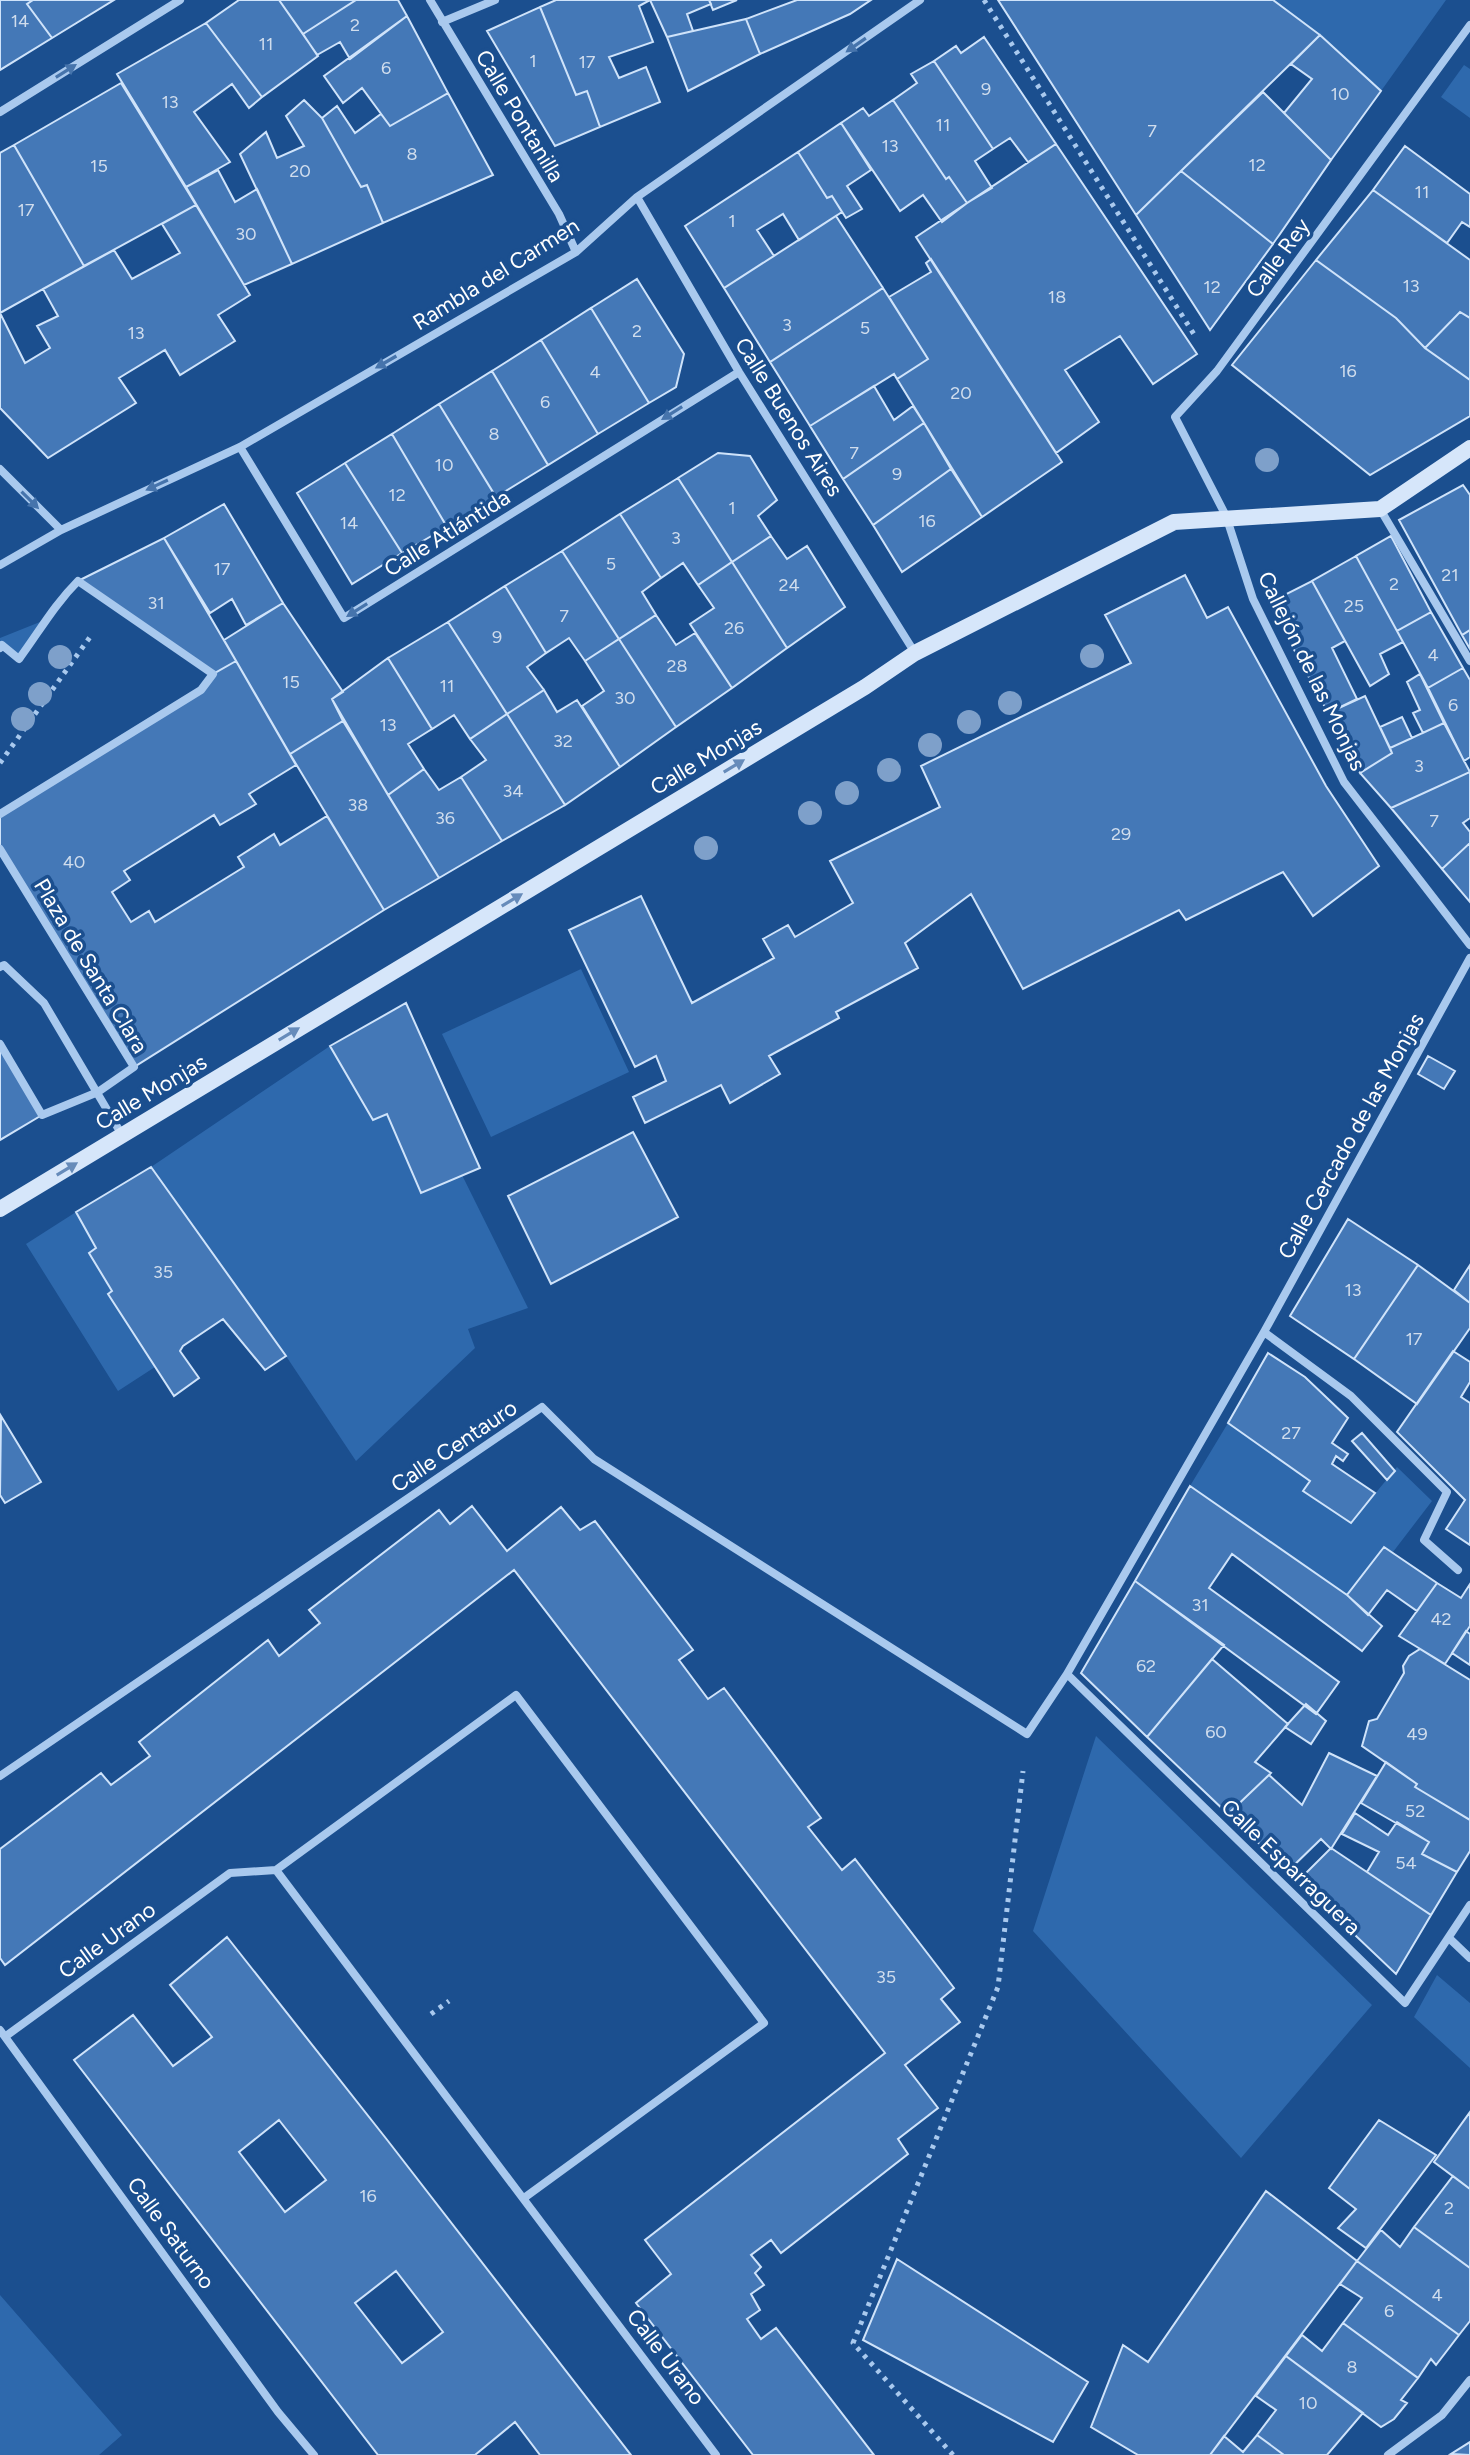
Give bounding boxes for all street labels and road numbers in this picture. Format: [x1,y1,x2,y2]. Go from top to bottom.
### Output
street label: Calle Pontanilla [470,45,570,187]
street label: Rambla del Carmen [408,212,584,336]
street label: Calle Rey [1240,213,1316,303]
street label: Calle Buenos Aires [729,333,849,501]
street label: Calle Atlántida [379,484,515,582]
street label: Callejón de las Monjas [1252,567,1372,775]
street label: Calle Monjas [645,713,767,801]
street label: Plaza de Santa Clara [28,874,154,1058]
street label: Calle Cercado de las Monjas [1272,1008,1430,1264]
street label: Calle Monjas [90,1048,212,1136]
street label: Calle Centauro [386,1394,522,1498]
street label: Calle Esparraguera [1216,1793,1366,1941]
street label: Calle Urano [53,1896,161,1984]
street label: Calle Saturno [121,2172,221,2294]
street label: Calle Urano [621,2304,711,2410]

